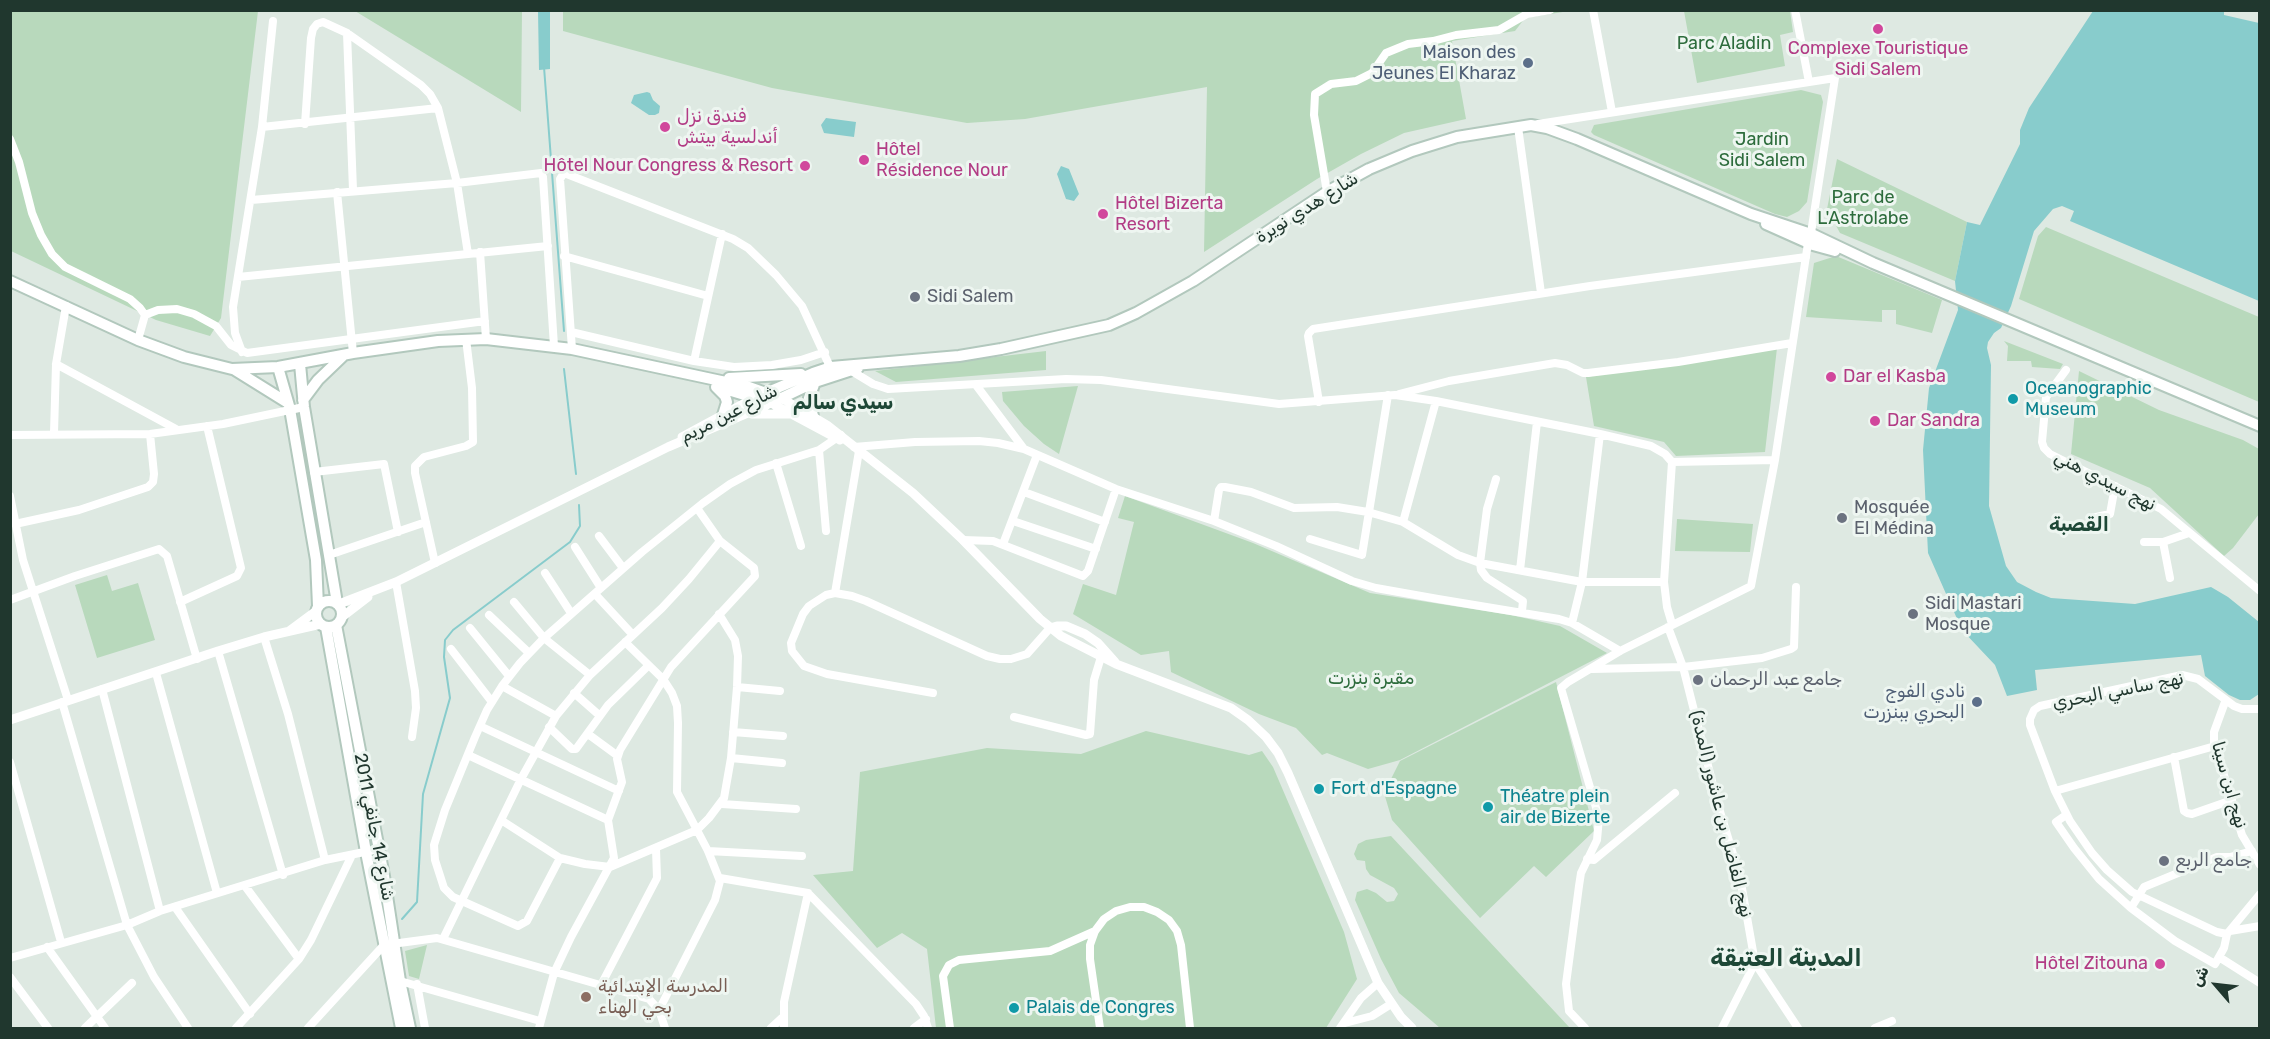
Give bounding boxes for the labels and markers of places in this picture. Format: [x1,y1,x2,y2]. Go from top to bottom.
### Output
marker: Complexe Touristique Sidi Salem [1871,22,1885,36]
place label: Complexe Touristique Sidi Salem [1788,38,1968,80]
place label: Maison des Jeunes El Kharaz [1372,42,1516,84]
marker: Maison des Jeunes El Kharaz [1521,56,1535,70]
place label: فندق نزل أندلسية بيتش [677,106,778,148]
marker: فندق نزل أندلسية بيتش [658,120,672,134]
place label: Hôtel Résidence Nour [876,139,1008,182]
marker: Hôtel Résidence Nour [857,153,871,167]
place label: Hôtel Nour Congress & Resort [544,155,793,177]
marker: Hôtel Nour Congress & Resort [798,159,812,173]
place label: Hôtel Bizerta Resort [1115,193,1223,236]
marker: Hôtel Bizerta Resort [1096,207,1110,221]
place label: Sidi Salem [927,286,1014,308]
marker: Sidi Salem [908,290,922,304]
place label: Dar el Kasba [1843,366,1946,388]
marker: Dar el Kasba [1824,370,1838,384]
place label: Oceanographic Museum [2025,378,2152,420]
marker: Oceanographic Museum [2006,392,2020,406]
place label: Dar Sandra [1887,410,1980,432]
marker: Dar Sandra [1868,414,1882,428]
place label: Mosquée El Médina [1854,497,1934,540]
marker: Mosquée El Médina [1835,511,1849,525]
place label: Sidi Mastari Mosque [1925,593,2022,636]
marker: Sidi Mastari Mosque [1906,607,1920,621]
place label: جامع عبد الرحمان [1710,669,1842,691]
marker: جامع عبد الرحمان [1691,673,1705,687]
place label: نادي الفوج البحري ببنزرت [1863,681,1965,724]
marker: نادي الفوج البحري ببنزرت [1970,695,1984,709]
place label: Fort d'Espagne [1331,778,1457,800]
marker: Fort d'Espagne [1312,782,1326,796]
place label: Théatre plein air de Bizerte [1500,786,1610,828]
marker: Théatre plein air de Bizerte [1481,800,1495,814]
place label: جامع الربع [2176,850,2252,872]
marker: جامع الربع [2157,854,2171,868]
place label: Hôtel Zitouna [2035,953,2148,975]
marker: Hôtel Zitouna [2153,957,2167,971]
place label: المدرسة الإبتدائية بحي الهناء [598,976,728,1018]
marker: المدرسة الإبتدائية بحي الهناء [579,990,593,1004]
place label: Palais de Congres [1026,997,1175,1019]
marker: Palais de Congres [1007,1001,1021,1015]

